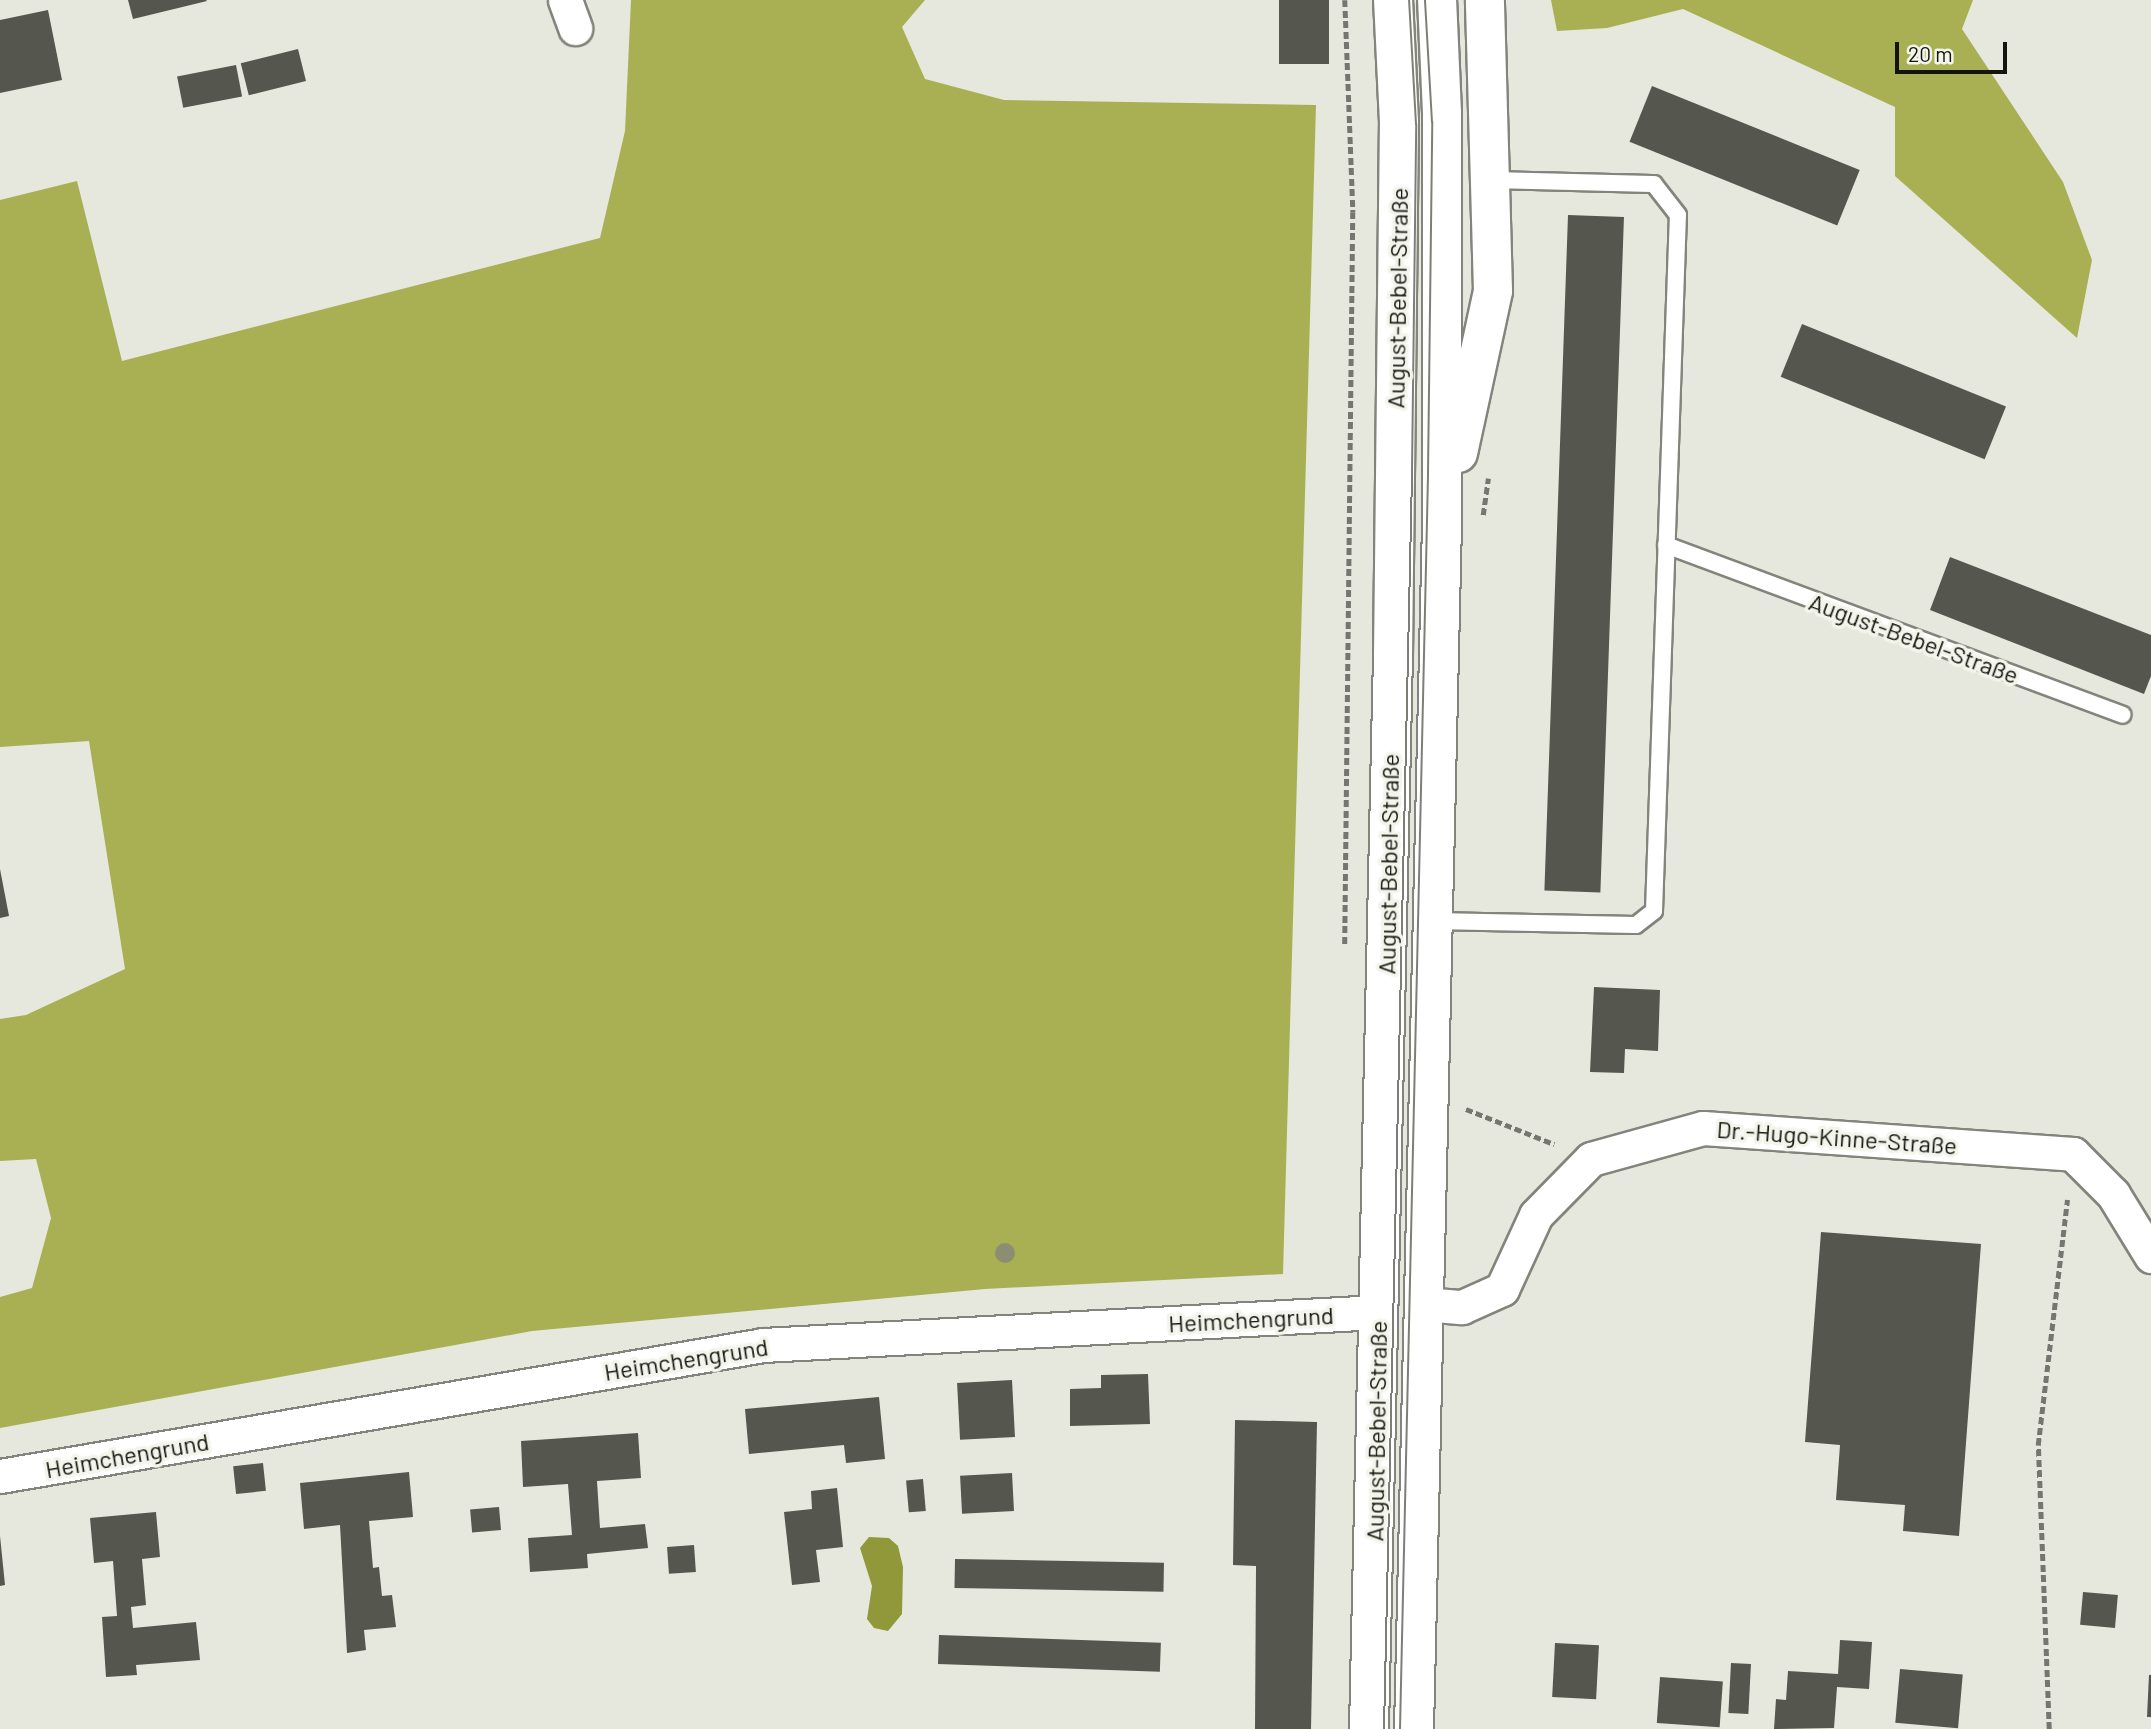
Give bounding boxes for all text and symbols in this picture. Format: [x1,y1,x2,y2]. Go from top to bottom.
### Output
scale bar [1899,28,2011,72]
text: 20 m [1908,41,1953,66]
street label: August-Bebel-Straße [1381,187,1413,409]
street label: August-Bebel-Straße [1805,587,2023,689]
street label: August-Bebel-Straße [1372,753,1404,975]
street label: Dr.-Hugo-Kinne-Straße [1716,1114,1958,1160]
street label: Heimchengrund [1168,1300,1334,1338]
street label: August-Bebel-Straße [1360,1320,1392,1542]
street label: Heimchengrund [602,1332,770,1386]
street label: Heimchengrund [43,1426,211,1484]

